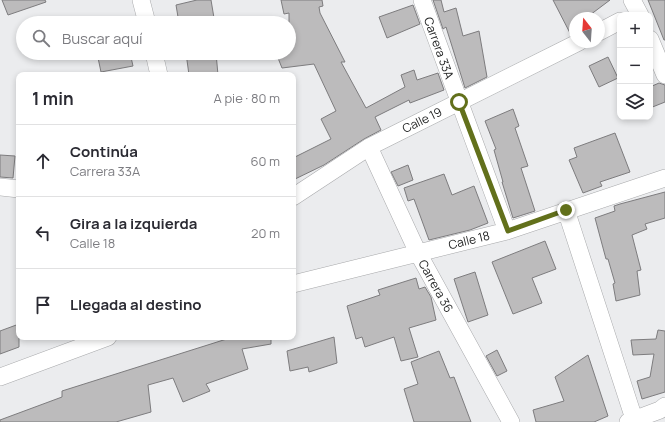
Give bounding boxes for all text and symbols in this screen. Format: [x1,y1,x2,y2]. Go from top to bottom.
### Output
north arrow [569,12,605,48]
map controls [617,12,653,120]
button: + [617,12,653,48]
street label: Carrera 33A [420,15,458,82]
search box [16,16,296,60]
icon: search [30,27,52,49]
text: Buscar aquí [62,28,143,49]
button: − [617,48,653,84]
button: layers [617,84,653,120]
text: 1 min [32,87,74,110]
text: A pie · 80 m [214,89,280,107]
route start [450,93,468,111]
street label: Calle 19 [399,103,445,137]
text: Continúa [70,141,138,162]
icon: ahead [32,150,54,172]
text: 60 m [250,152,280,170]
text: Carrera 33A [70,162,140,180]
route end [557,201,575,219]
text: Gira a la izquierda [70,213,197,234]
icon: left [32,222,54,244]
text: 20 m [251,224,280,242]
street label: Calle 18 [447,227,491,253]
text: Calle 18 [70,234,115,252]
street label: Carrera 36 [414,256,458,316]
icon: arrive [32,294,54,316]
text: Llegada al destino [70,294,202,315]

